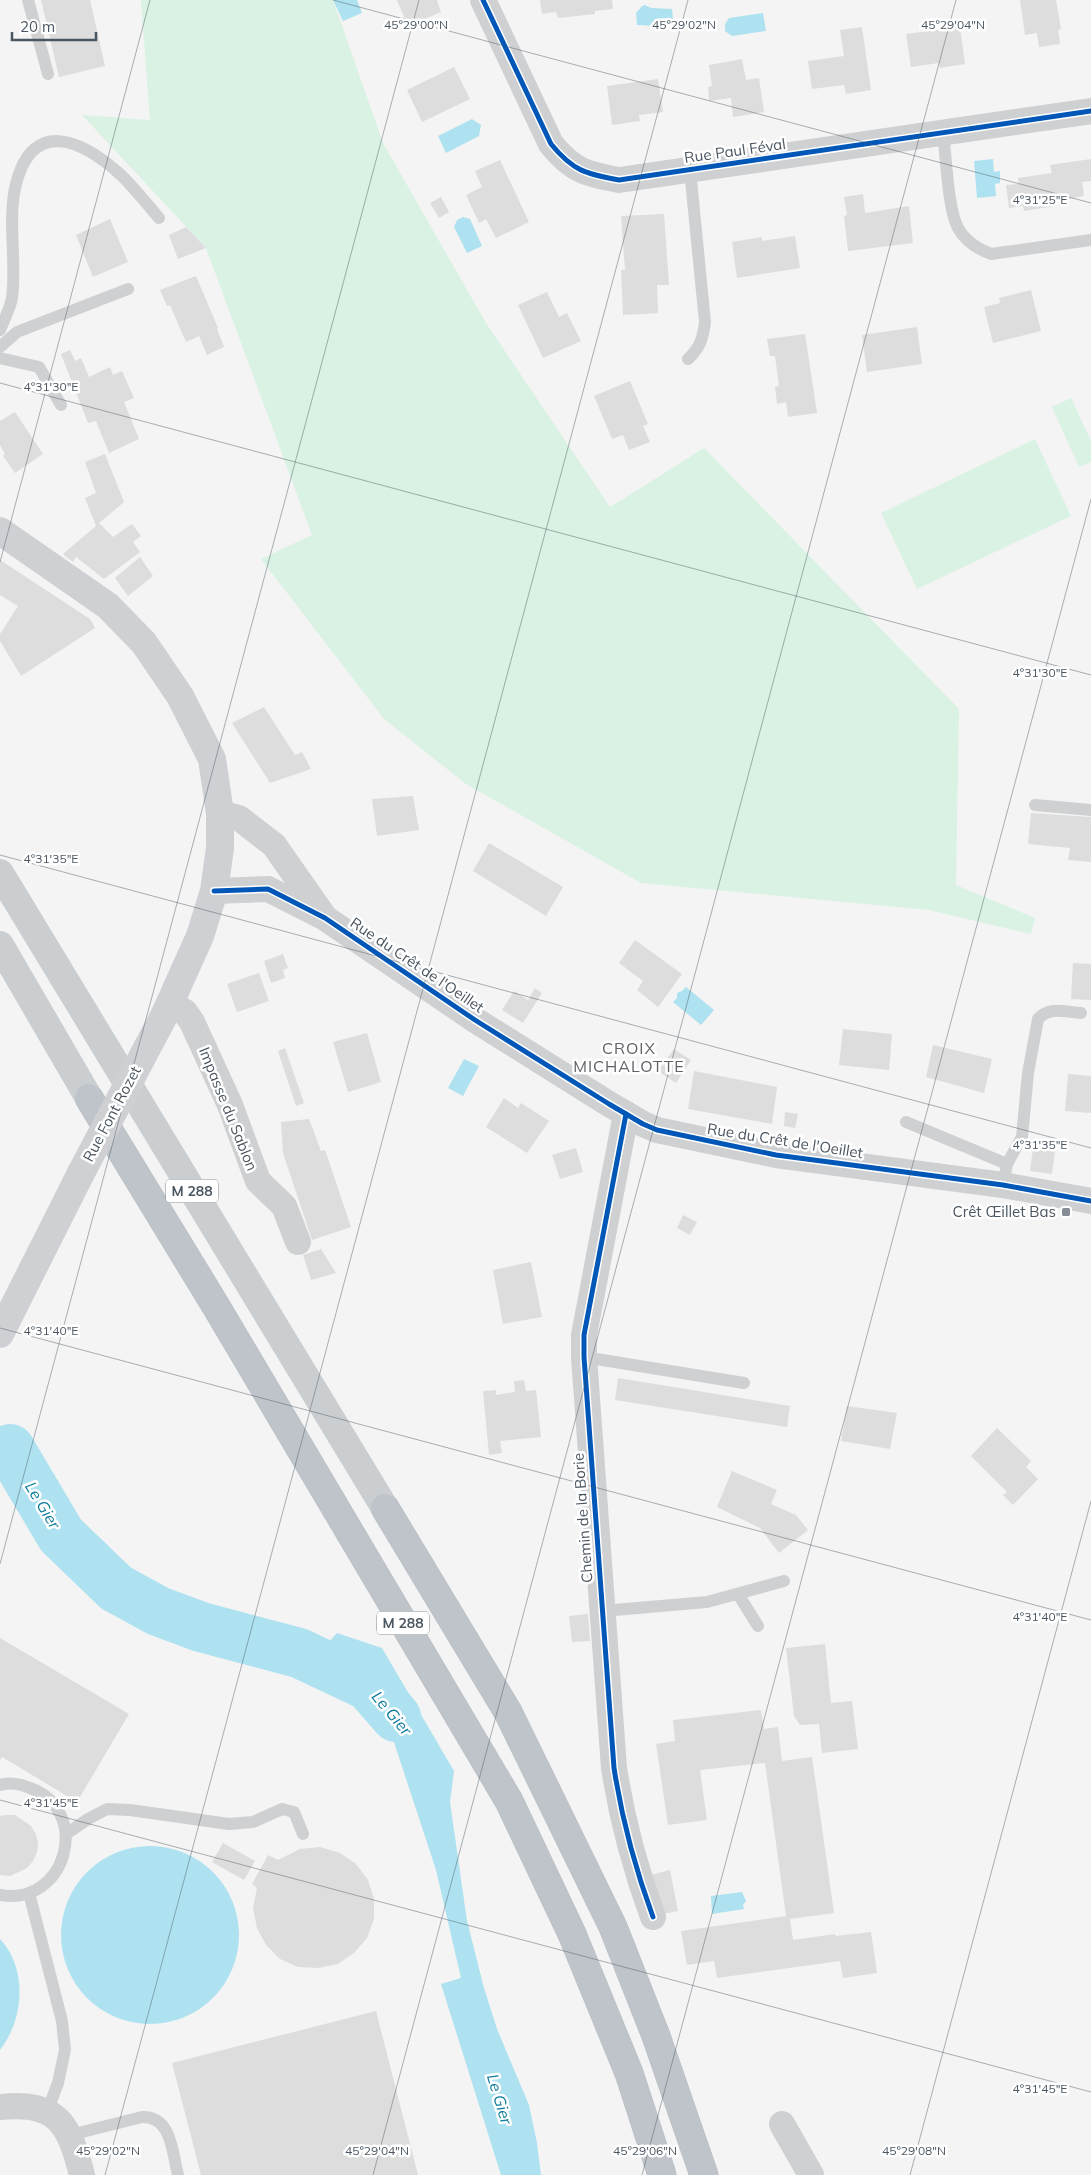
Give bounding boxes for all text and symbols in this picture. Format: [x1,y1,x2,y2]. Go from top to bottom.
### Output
scale bar [12,10,96,42]
text: 20 m [20,17,55,36]
text: 45°29'00"N [384,17,448,32]
text: 45°29'02"N [652,17,716,32]
text: 45°29'04"N [921,17,985,32]
street label: Rue Paul Féval [683,134,787,167]
text: 4°31'25"E [1013,192,1067,207]
text: 4°31'30"E [24,379,78,394]
text: 4°31'30"E [1013,665,1067,680]
text: 4°31'35"E [24,851,78,866]
street label: Rue du Crêt de l'Oeillet [347,913,488,1016]
district label: CROIX MICHALOTTE [573,1038,685,1076]
street label: Impasse du Sablon [195,1044,262,1174]
street label: Rue Font Rozet [78,1063,145,1165]
street label: Rue du Crêt de l'Oeillet [706,1119,864,1162]
text: 4°31'35"E [1013,1137,1067,1152]
road number: M 288 [166,1180,218,1202]
place label: Crêt Œillet Bas [953,1202,1056,1221]
marker: Crêt Œillet Bas [1060,1206,1072,1218]
text: 4°31'40"E [24,1323,78,1338]
street label: Chemin de la Borie [568,1452,597,1584]
water label: Le Gier [21,1478,65,1533]
text: 4°31'40"E [1013,1609,1067,1624]
road number: M 288 [377,1612,429,1635]
water label: Le Gier [368,1687,417,1740]
text: 4°31'45"E [24,1795,78,1810]
water label: Le Gier [483,2071,517,2128]
text: 4°31'45"E [1013,2081,1067,2096]
text: 45°29'02"N [76,2143,140,2158]
text: 45°29'04"N [345,2143,409,2158]
text: 45°29'06"N [613,2143,677,2158]
text: 45°29'08"N [882,2143,946,2158]

